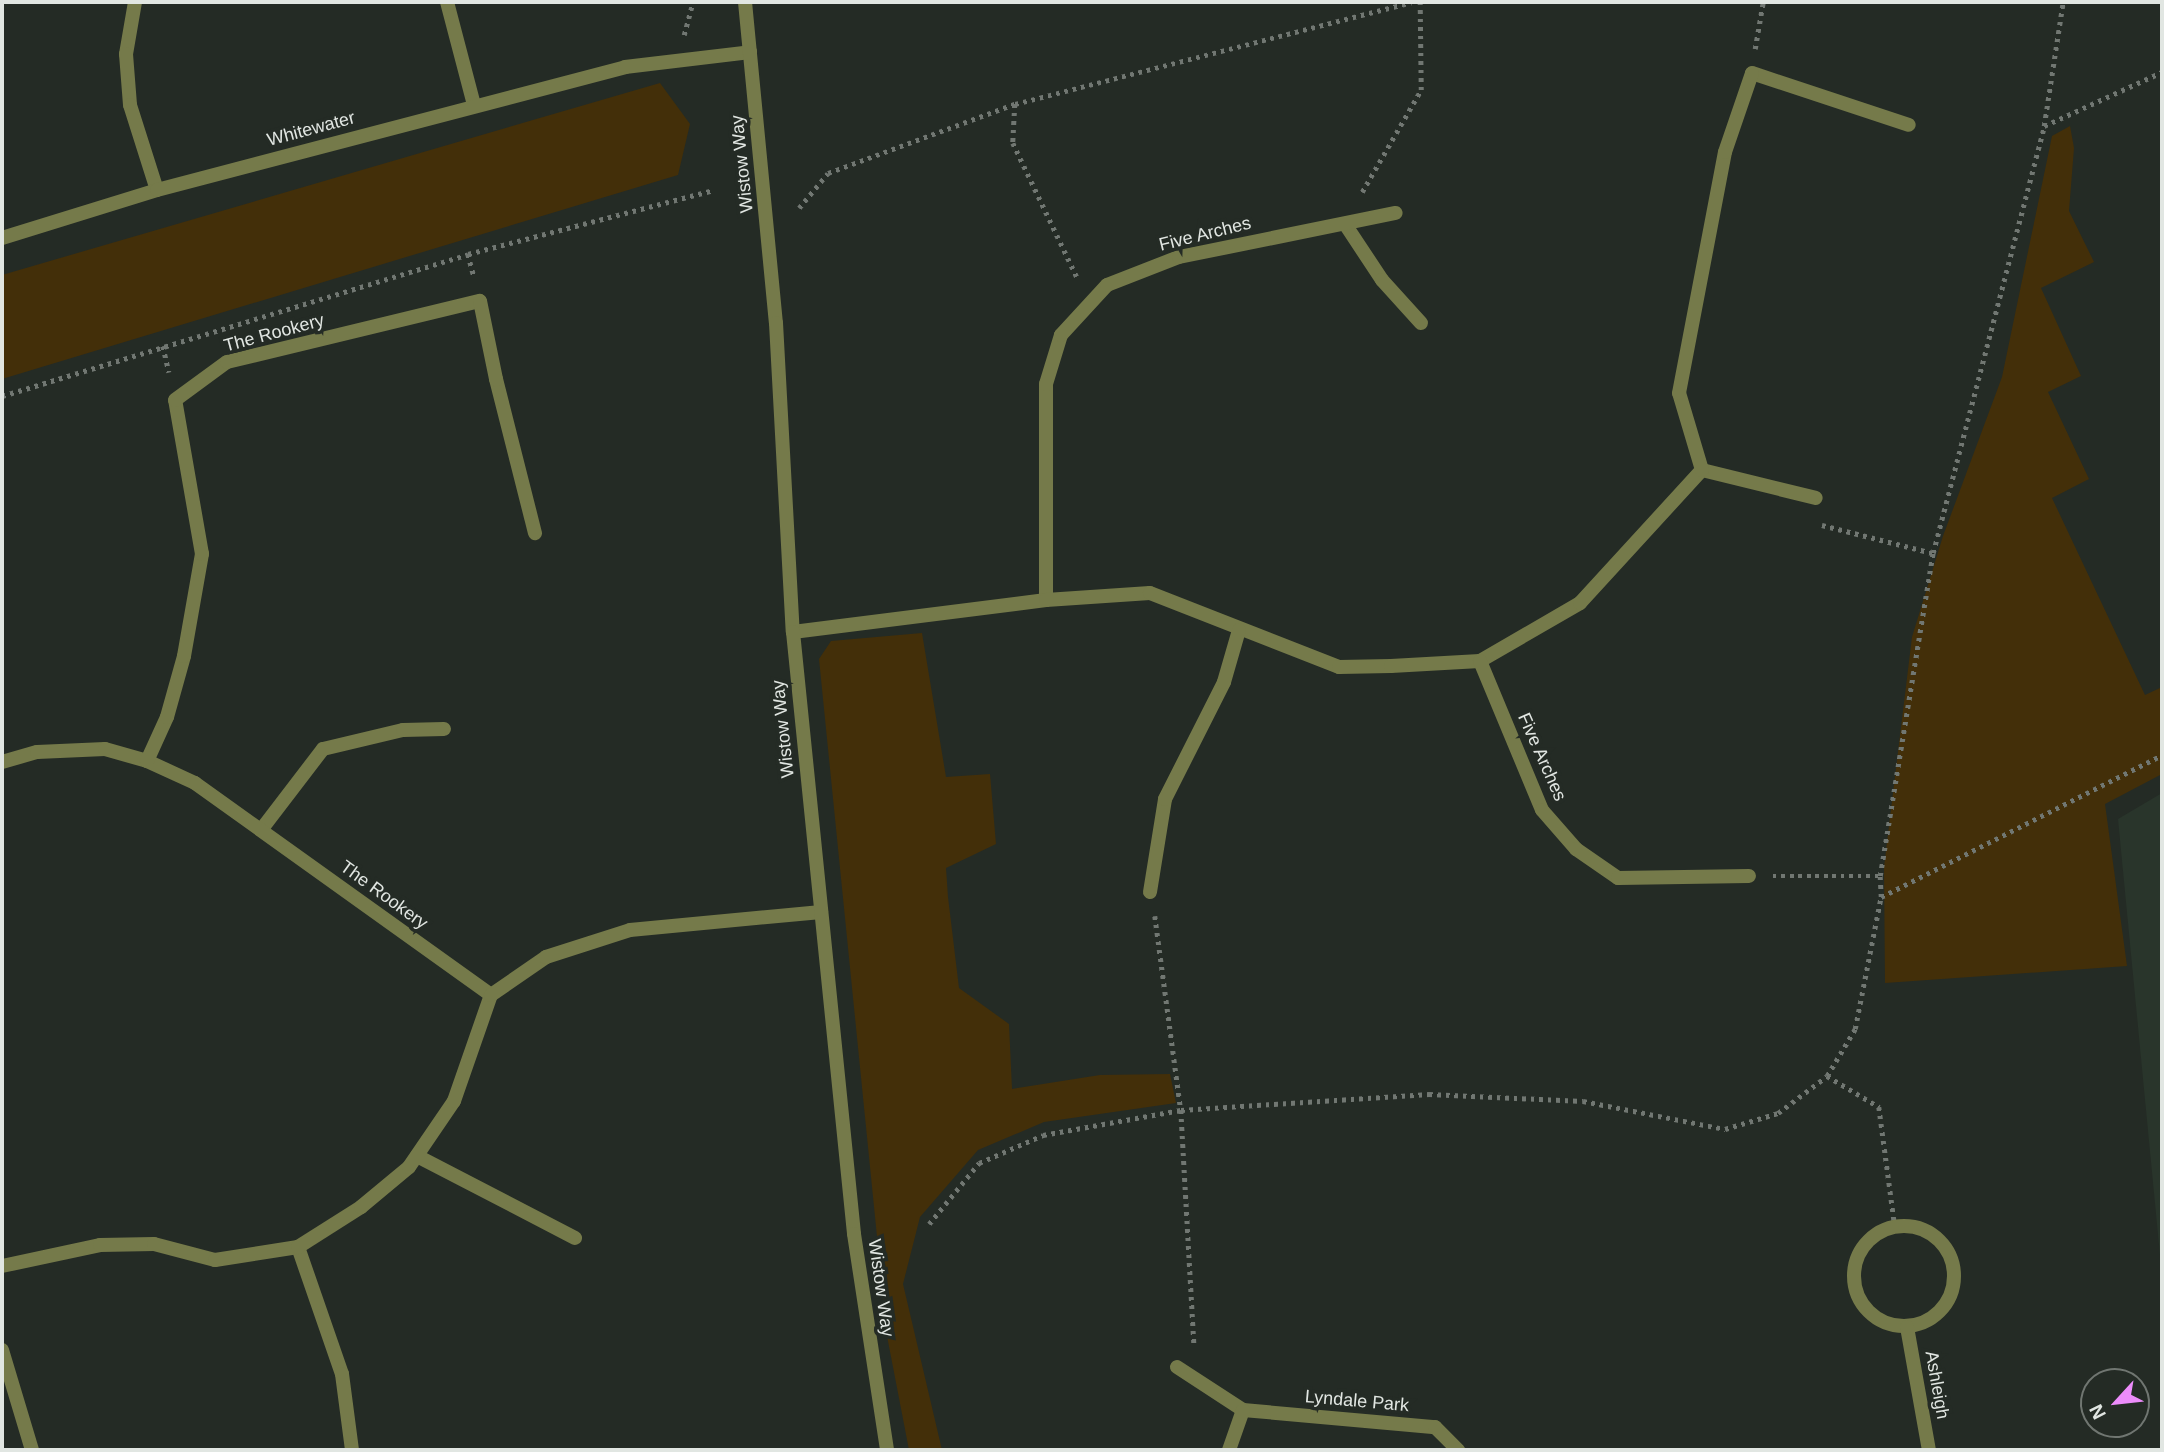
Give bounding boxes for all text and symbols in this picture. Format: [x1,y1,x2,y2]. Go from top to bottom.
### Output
street label: Whitewater [265,107,357,151]
street label: Wistow Way [726,114,758,214]
street label: Five Arches [1156,212,1254,256]
street label: The Rookery [221,309,327,357]
street label: Wistow Way [767,679,799,779]
street label: Five Arches [1513,709,1571,805]
street label: The Rookery [336,856,432,934]
street label: Wistow Way [863,1238,899,1338]
street label: Ashleigh [1920,1349,1954,1421]
north arrow [2080,1368,2150,1438]
street label: Lyndale Park [1304,1386,1410,1416]
text: N [2085,1401,2110,1423]

